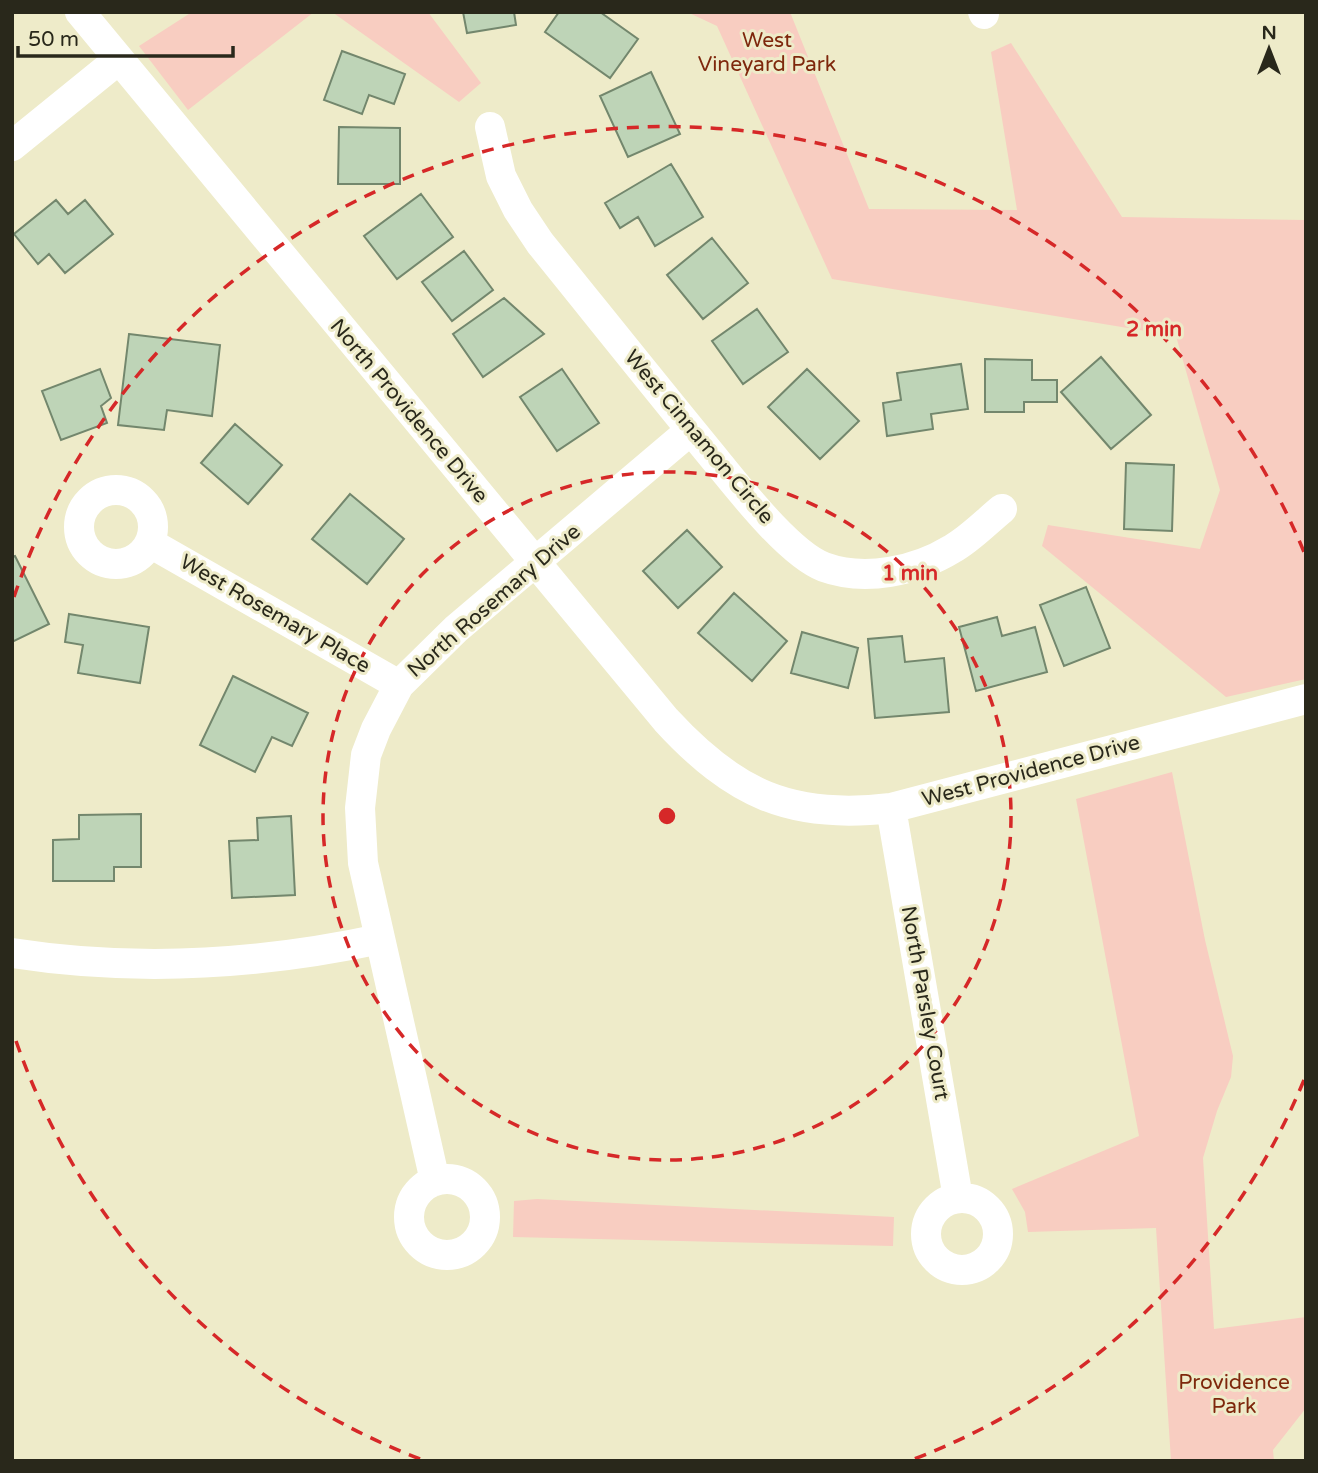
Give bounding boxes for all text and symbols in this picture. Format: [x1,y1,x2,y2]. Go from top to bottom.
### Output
scale bar [18,14,233,58]
north arrow [1234,14,1304,84]
text: N [1261,22,1277,44]
text: 50 m [28,27,79,52]
park label: West Vineyard Park [698,28,836,77]
street label: North Providence Drive [325,314,493,508]
text: 2 min [1126,317,1182,342]
street label: West Cinnamon Circle [619,345,779,529]
street label: North Rosemary Drive [402,519,586,683]
street label: West Rosemary Place [176,549,375,679]
text: 1 min [882,561,938,586]
street label: West Providence Drive [919,730,1143,812]
centre of rings [655,804,679,828]
street label: North Parsley Court [896,904,954,1102]
park label: Providence Park [1178,1370,1290,1419]

